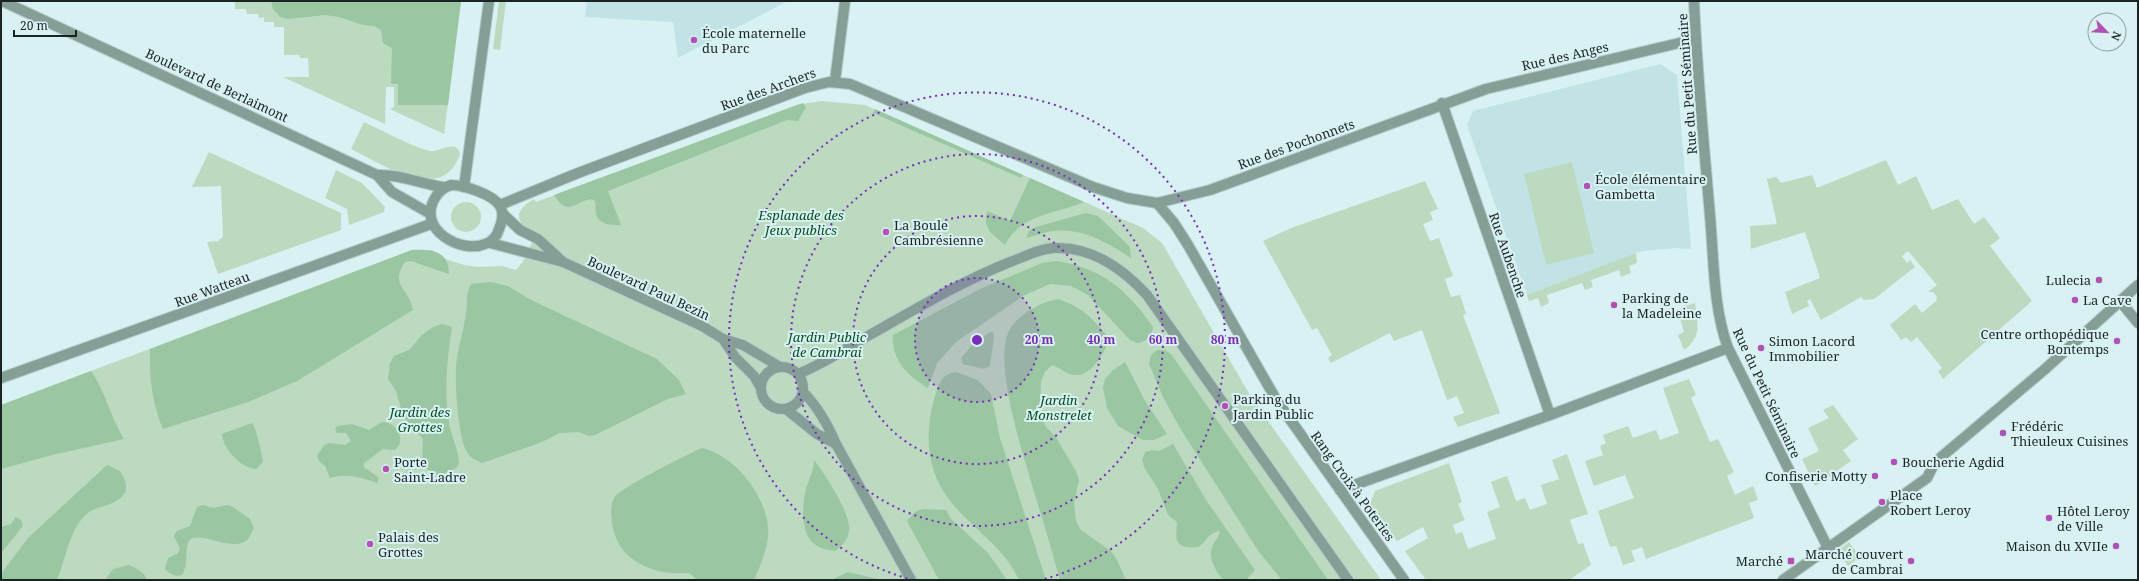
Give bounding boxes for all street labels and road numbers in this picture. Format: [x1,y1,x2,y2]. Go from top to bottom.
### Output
street label: Rue du Petit Séminaire [1673,13,1701,155]
street label: Rue des Anges [1520,37,1610,75]
street label: Boulevard de Berlaimont [143,44,292,126]
street label: Rue des Archers [718,63,818,115]
street label: Rue des Pochonnets [1235,114,1357,173]
street label: Rue Aubenche [1485,210,1531,300]
street label: Boulevard Paul Bezin [585,252,714,325]
street label: Rue Watteau [172,267,252,311]
street label: Rue du Petit Séminaire [1729,325,1805,461]
street label: Rang Croix à Poteries [1307,427,1399,545]

